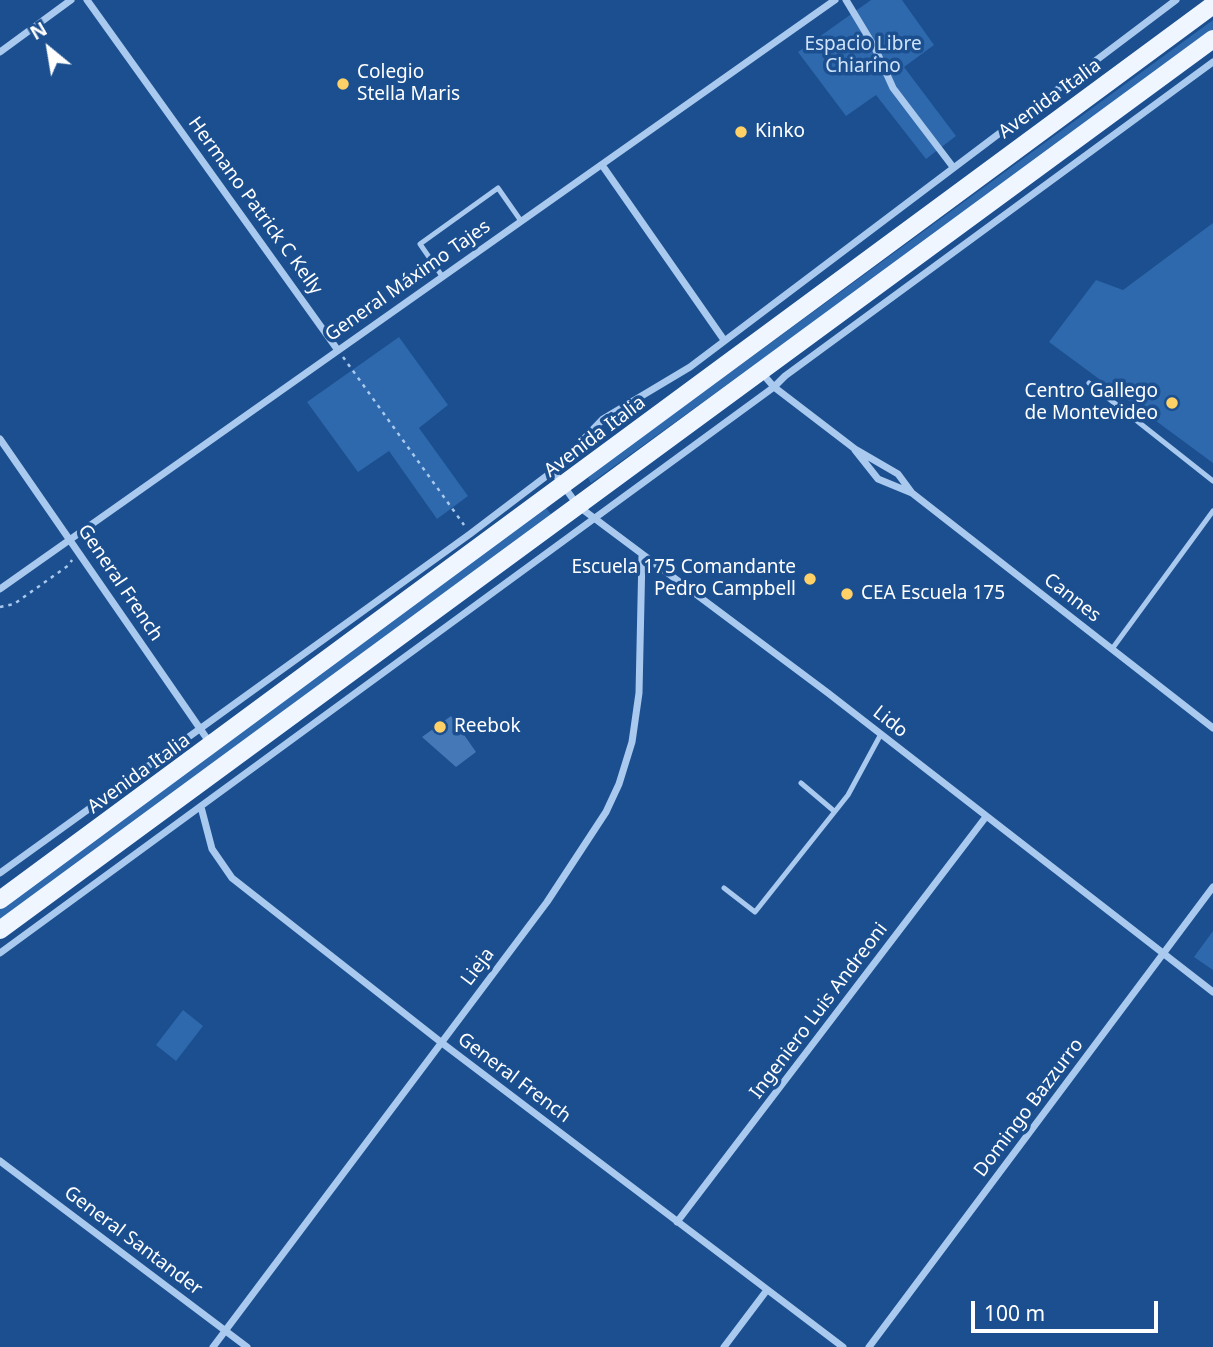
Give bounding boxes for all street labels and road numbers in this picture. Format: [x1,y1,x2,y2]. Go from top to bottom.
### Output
street label: Avenida Italia [994,54,1106,144]
street label: Hermano Patrick C Kelly [183,113,327,299]
street label: General Máximo Tajes [321,215,495,347]
street label: Avenida Italia [540,392,650,482]
street label: General French [73,520,167,646]
street label: Cannes [1039,569,1105,627]
street label: Lido [868,701,912,743]
street label: Avenida Italia [83,729,195,819]
street label: Ingeniero Luis Andreoni [745,919,893,1103]
street label: Lieja [457,944,499,990]
street label: General French [453,1028,575,1128]
street label: Domingo Bazzurro [970,1034,1088,1182]
street label: General Santander [59,1182,207,1300]

